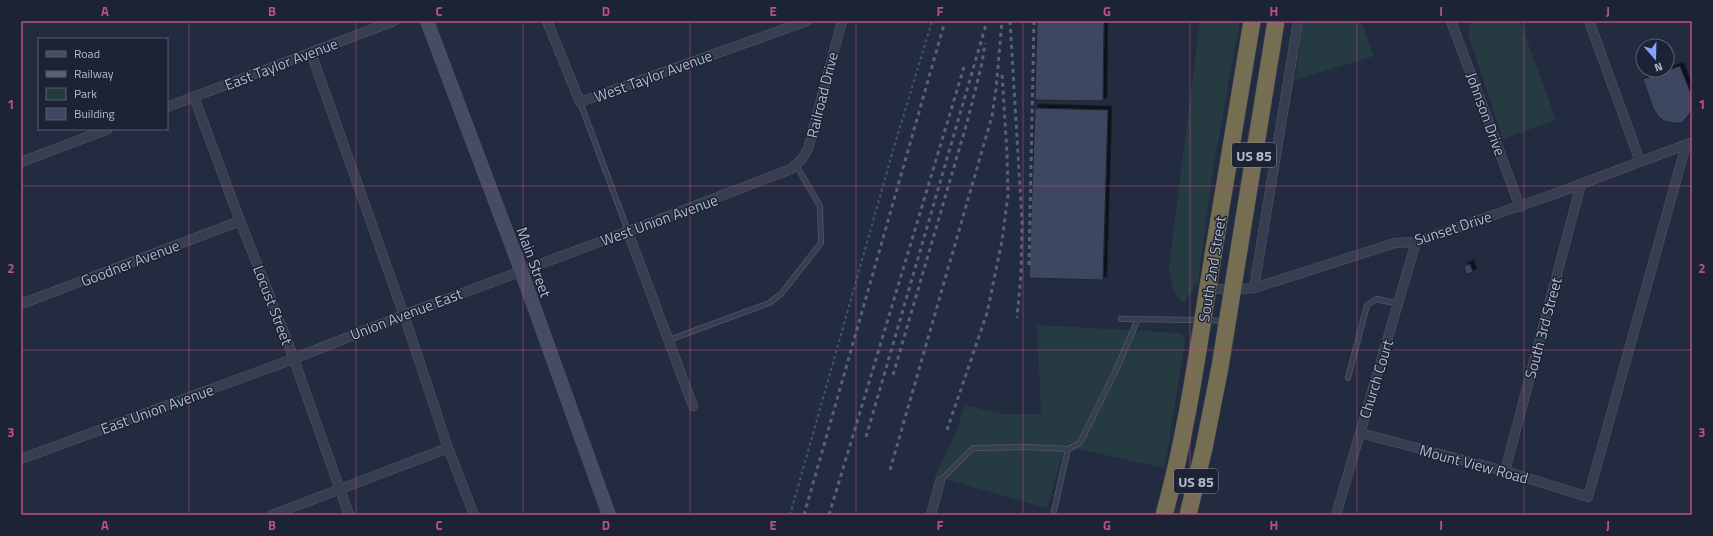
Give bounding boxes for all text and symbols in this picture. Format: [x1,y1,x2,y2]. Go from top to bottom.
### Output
text: A [101,1,109,21]
text: B [268,1,276,21]
text: C [435,1,443,21]
text: D [602,1,610,21]
text: E [769,1,777,21]
text: F [937,1,944,21]
text: G [1103,1,1111,21]
text: H [1270,1,1278,21]
text: I [1439,1,1443,21]
text: J [1606,1,1610,21]
street label: East Taylor Avenue [221,32,341,96]
legend [38,38,168,130]
north arrow [1635,38,1675,78]
text: Road [74,44,100,63]
street label: West Taylor Avenue [591,44,715,108]
street label: Railroad Drive [800,50,844,140]
text: N [1652,59,1665,76]
text: Railway [74,64,114,83]
street label: Johnson Drive [1460,69,1512,159]
text: Park [74,84,97,103]
text: 1 [7,94,15,114]
text: 1 [1698,94,1706,114]
text: Building [74,104,115,123]
road number: US 85 [1232,143,1276,167]
street label: West Union Avenue [597,188,721,252]
street label: Sunset Drive [1411,205,1495,251]
street label: South 2nd Street [1192,214,1232,324]
street label: Main Street [511,224,558,301]
street label: Goodner Avenue [77,234,183,292]
text: 2 [7,258,15,278]
text: 2 [1698,258,1706,278]
street label: Locust Street [247,262,299,349]
street label: South 3rd Street [1518,274,1568,381]
street label: Union Avenue East [347,282,466,346]
street label: Church Court [1353,336,1399,421]
street label: East Union Avenue [97,378,217,440]
text: 3 [7,422,15,442]
text: 3 [1698,422,1706,442]
street label: Mount View Road [1417,438,1531,490]
road number: US 85 [1174,469,1218,493]
text: A [101,515,109,535]
text: B [268,515,276,535]
text: C [435,515,443,535]
text: D [602,515,610,535]
text: E [769,515,777,535]
text: F [937,515,944,535]
text: G [1103,515,1111,535]
text: H [1270,515,1278,535]
text: I [1439,515,1443,535]
text: J [1606,515,1610,535]

